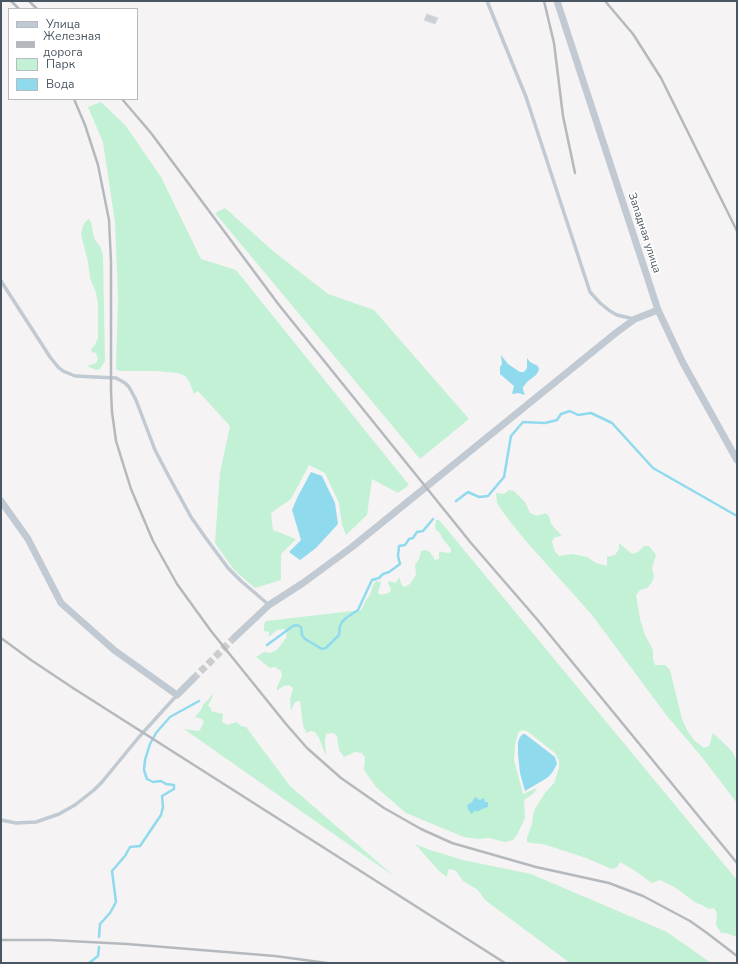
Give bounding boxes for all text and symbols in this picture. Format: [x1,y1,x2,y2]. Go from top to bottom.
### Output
legend [8,8,138,100]
text: Улица [46,16,80,32]
text: Железная дорога [43,28,101,60]
text: Парк [46,56,75,72]
text: Вода [46,76,74,92]
street label: Западная улица [625,191,663,275]

